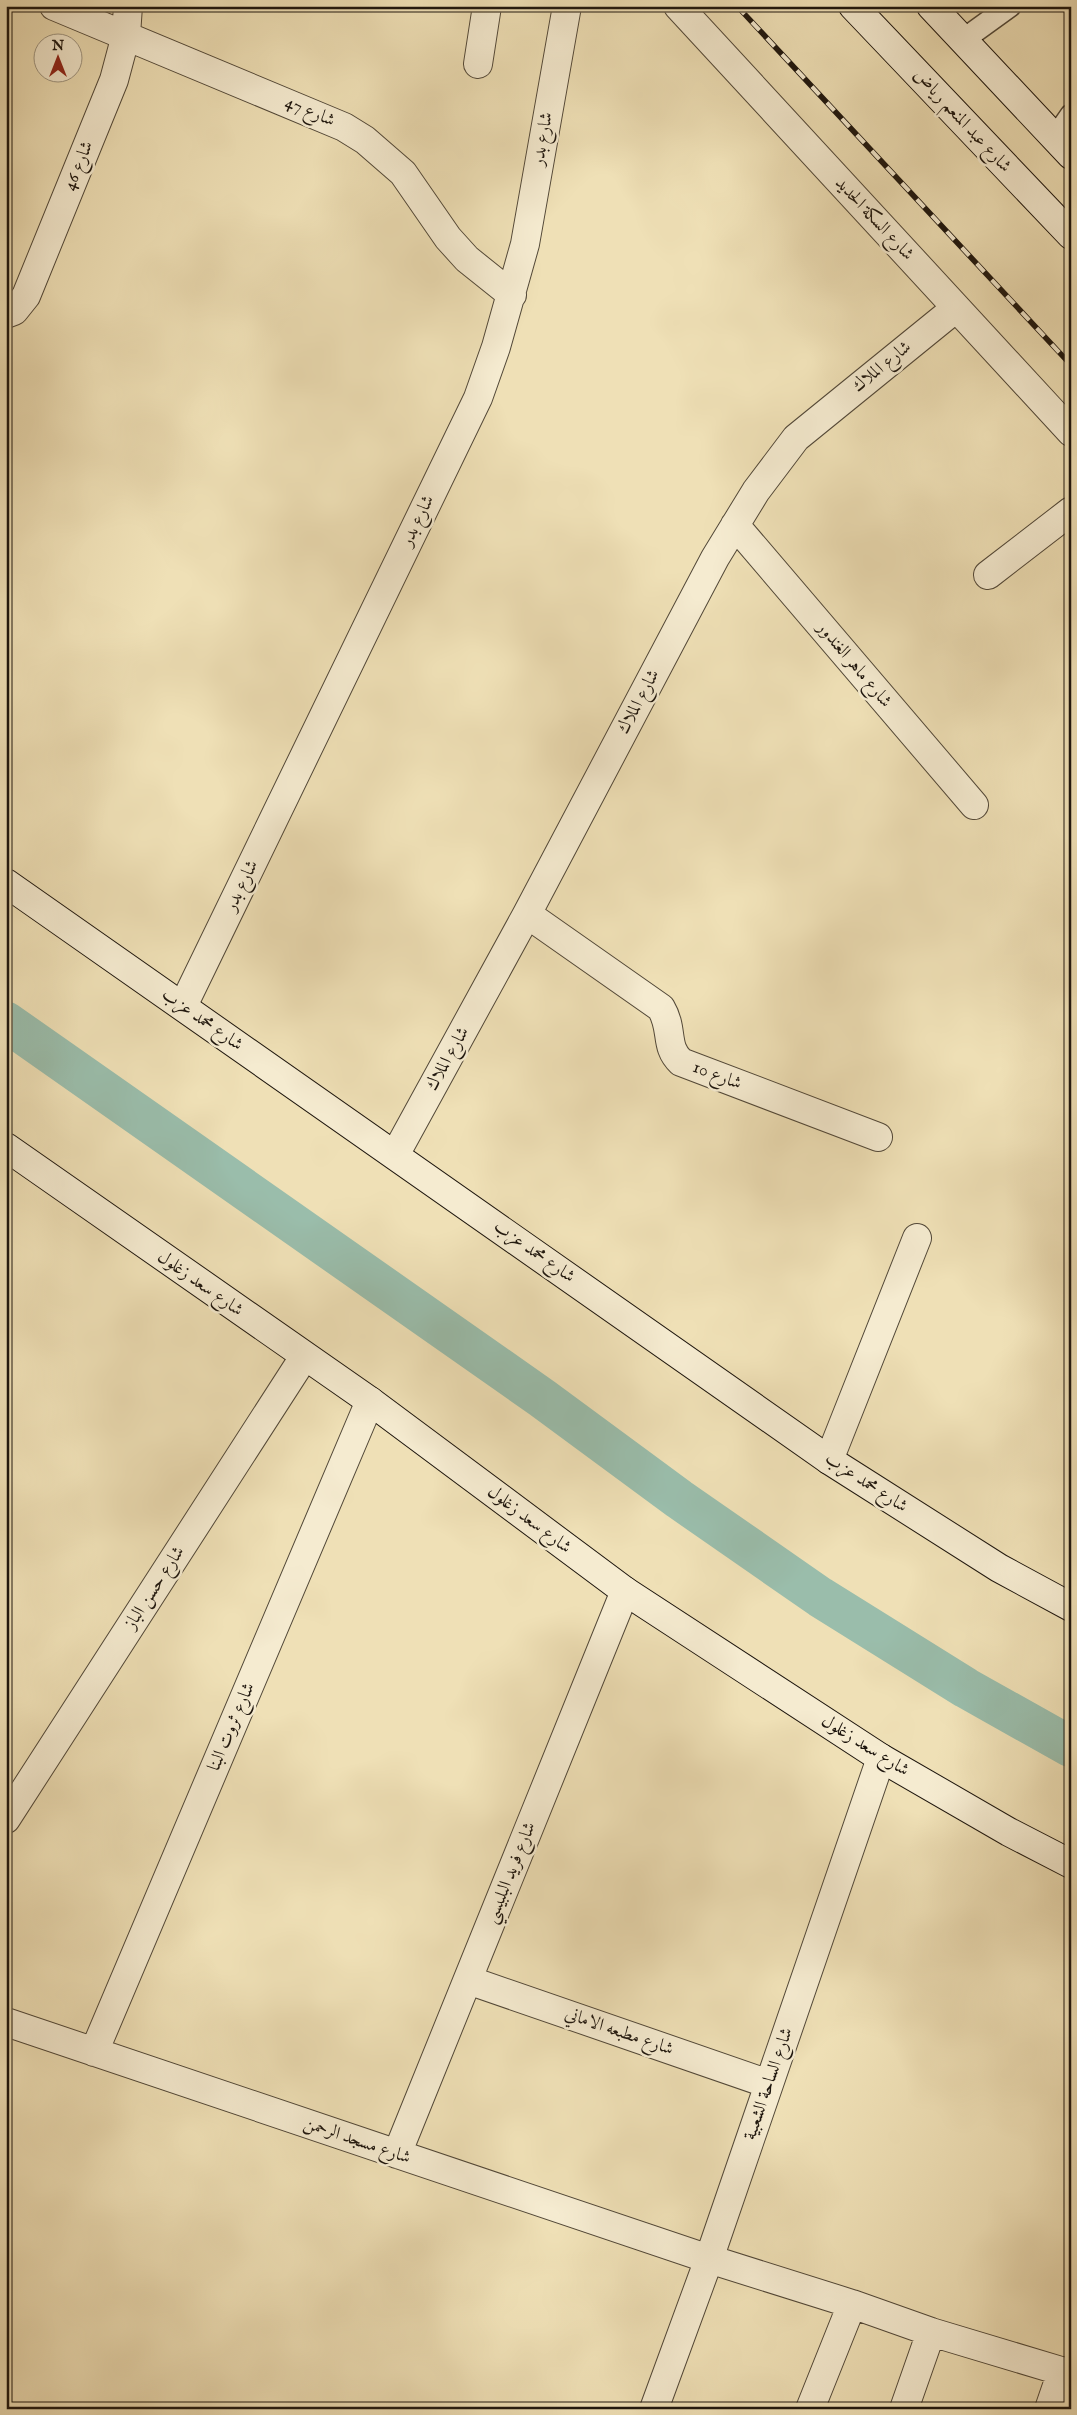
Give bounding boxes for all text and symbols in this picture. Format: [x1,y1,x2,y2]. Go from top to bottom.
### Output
north arrow [32,32,82,82]
text: N [51,37,64,55]
street label: شارع عبد المنعم رياض [905,64,1016,181]
street label: شارع 47 [281,91,338,135]
street label: شارع بدر [527,110,561,170]
street label: شارع 46 [59,138,101,195]
street label: شارع السكة الحديد [828,172,919,267]
street label: شارع الملاك [848,336,918,399]
street label: شارع بدر [395,492,442,553]
street label: شارع ماهر الغندور [808,616,897,714]
street label: شارع الملاك [612,666,667,739]
street label: شارع بدر [219,857,266,918]
street label: شارع محمد عزب [156,983,247,1058]
street label: شارع الملاك [421,1023,477,1096]
street label: شارع 10 [689,1056,745,1098]
street label: شارع محمد عزب [488,1215,579,1290]
street label: شارع سعد زغلول [151,1246,247,1324]
street label: شارع محمد عزب [819,1448,912,1520]
street label: شارع سعد زغلول [481,1481,576,1561]
street label: شارع حسن الباز [118,1542,192,1637]
street label: شارع ثروت البنا [203,1679,263,1775]
street label: شارع سعد زغلول [816,1710,913,1784]
street label: شارع فريد البلبيسي [480,1819,546,1929]
street label: شارع مطبعه الاماني [561,2003,676,2063]
street label: شارع الساحة الشعبية [739,2025,801,2144]
street label: شارع مسجد الرحمن [300,2112,414,2172]

